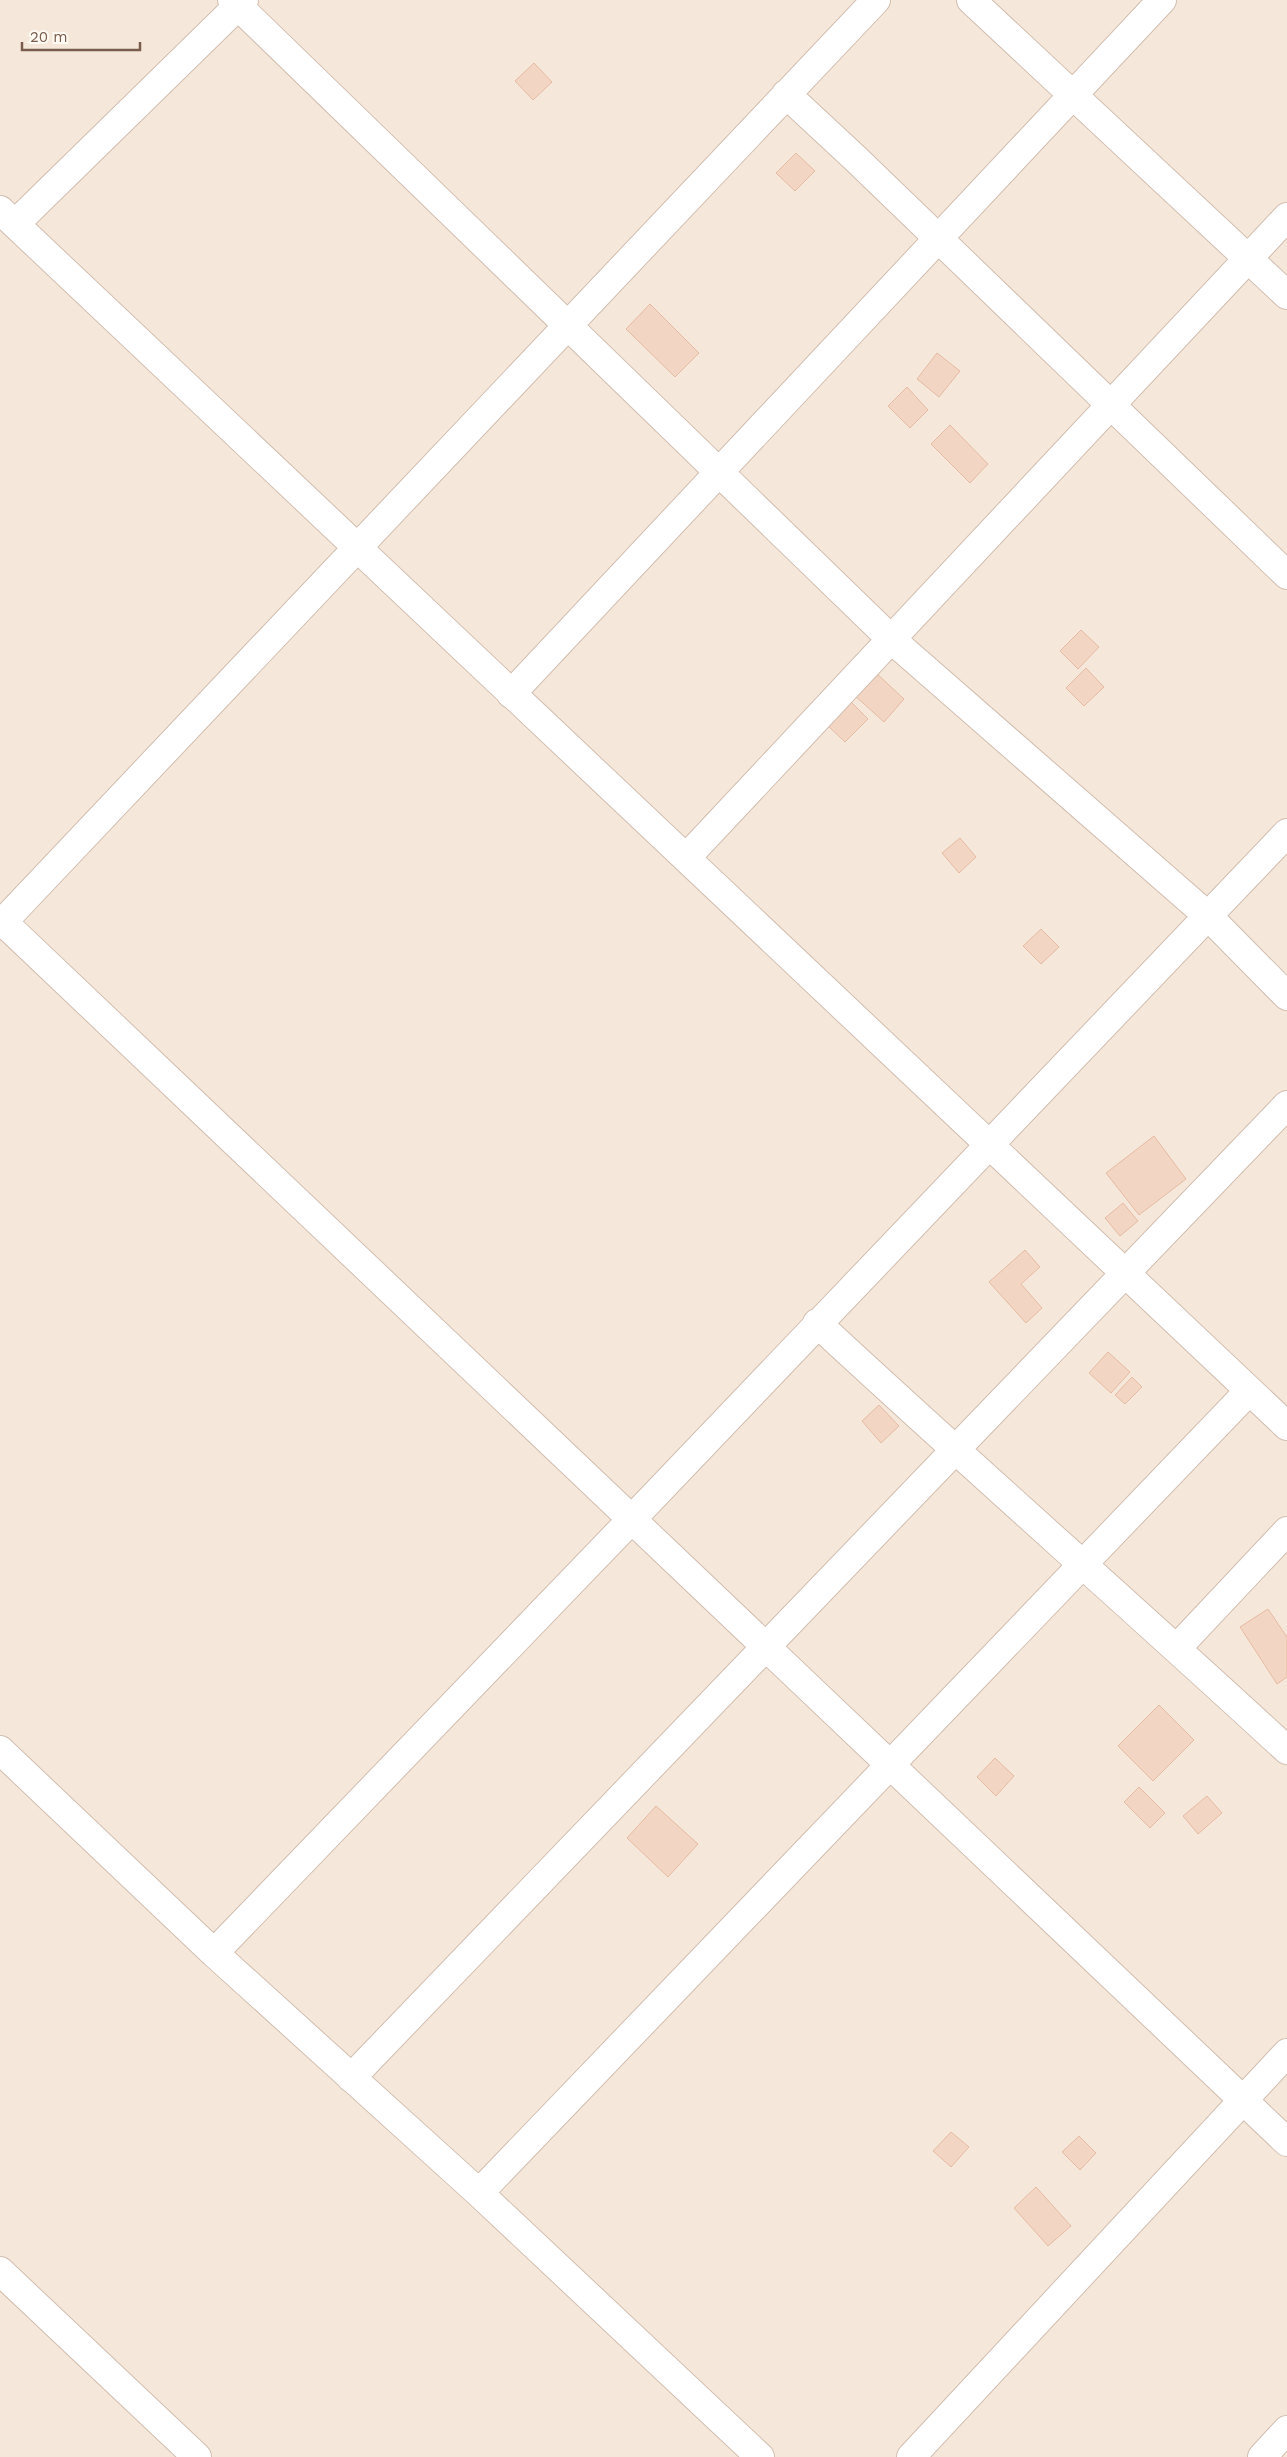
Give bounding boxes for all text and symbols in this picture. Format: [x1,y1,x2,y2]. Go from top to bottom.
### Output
scale bar [22,20,140,52]
text: 20 m [30,28,68,46]

